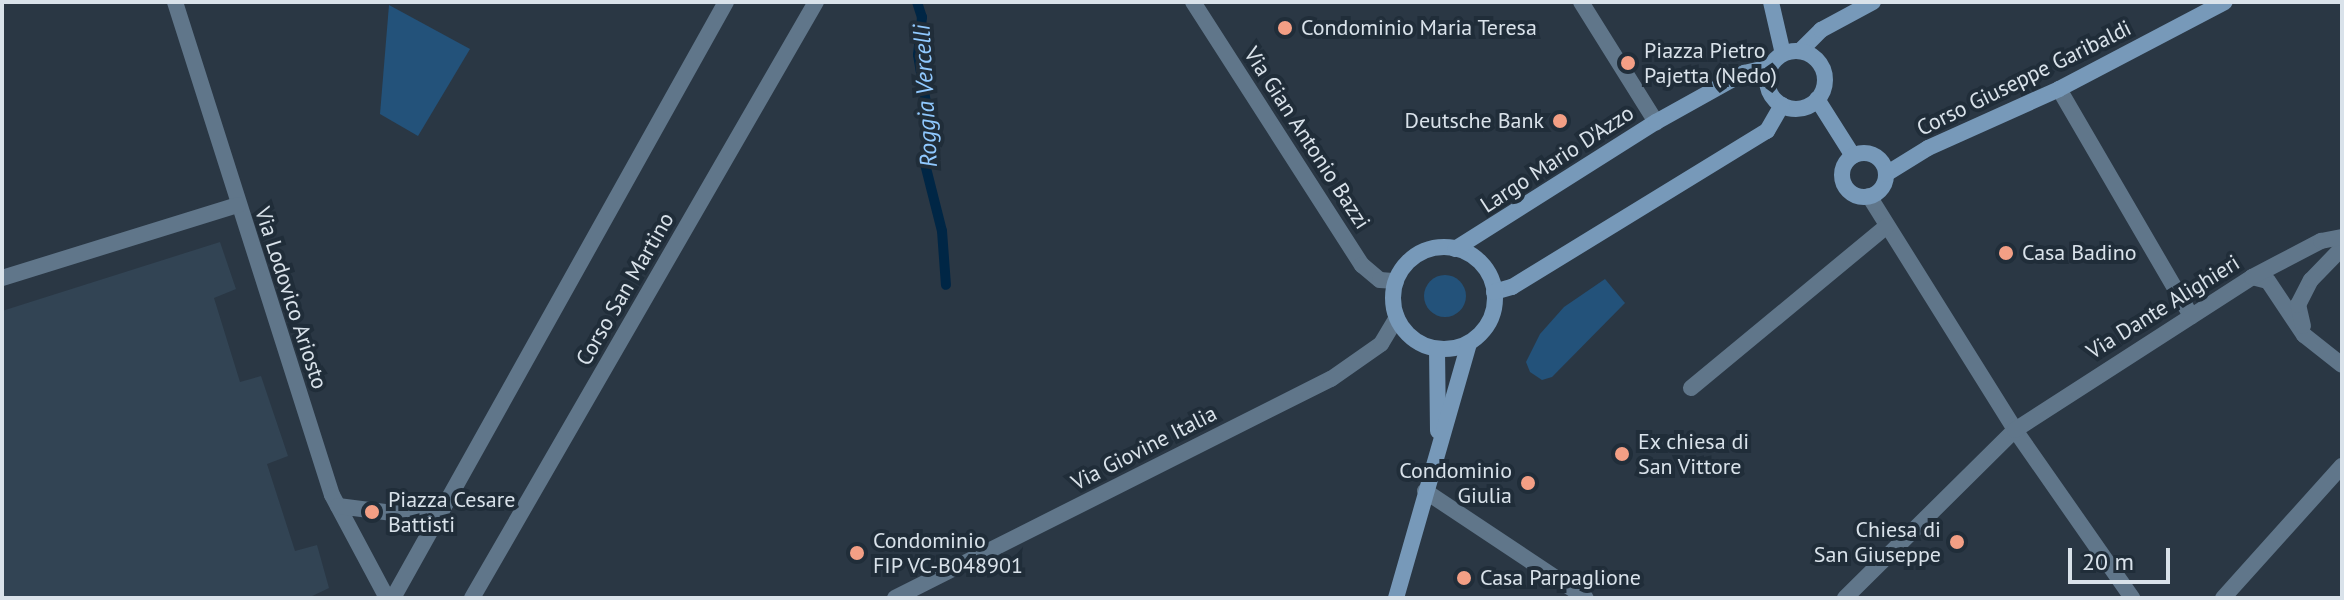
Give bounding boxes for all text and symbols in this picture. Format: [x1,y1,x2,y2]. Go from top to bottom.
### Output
place label: Condominio Maria Teresa [1301,15,1537,41]
street label: Corso Giuseppe Garibaldi [1913,15,2135,141]
marker: Condominio Maria Teresa [1276,19,1294,37]
water label: Roggia Vercelli [907,23,943,169]
place label: Piazza Pietro Pajetta (Nedo) [1644,37,1777,88]
street label: Via Gian Antonio Bazzi [1238,42,1376,234]
marker: Piazza Pietro Pajetta (Nedo) [1619,54,1637,72]
street label: Largo Mario D'Azzo [1475,100,1639,218]
place label: Deutsche Bank [1405,108,1544,134]
marker: Deutsche Bank [1551,112,1569,130]
street label: Via Lodovico Ariosto [249,203,333,393]
street label: Corso San Martino [571,208,679,370]
place label: Casa Badino [2022,240,2136,266]
marker: Casa Badino [1997,244,2015,262]
street label: Via Dante Alighieri [2081,249,2245,365]
street label: Via Giovine Italia [1067,400,1221,496]
place label: Ex chiesa di San Vittore [1638,428,1750,480]
marker: Ex chiesa di San Vittore [1613,445,1631,463]
place label: Condominio Giulia [1399,457,1512,508]
marker: Condominio Giulia [1519,474,1537,492]
place label: Piazza Cesare Battisti [388,486,515,538]
marker: Piazza Cesare Battisti [363,503,381,521]
place label: Chiesa di San Giuseppe [1814,516,1941,568]
place label: Condominio FIP VC-B048901 [873,527,1024,578]
scale bar [2072,532,2174,582]
marker: Chiesa di San Giuseppe [1948,533,1966,551]
marker: Condominio FIP VC-B048901 [848,544,866,562]
text: 20 m [2082,546,2134,577]
place label: Casa Parpaglione [1480,565,1641,591]
marker: Casa Parpaglione [1455,569,1473,587]

